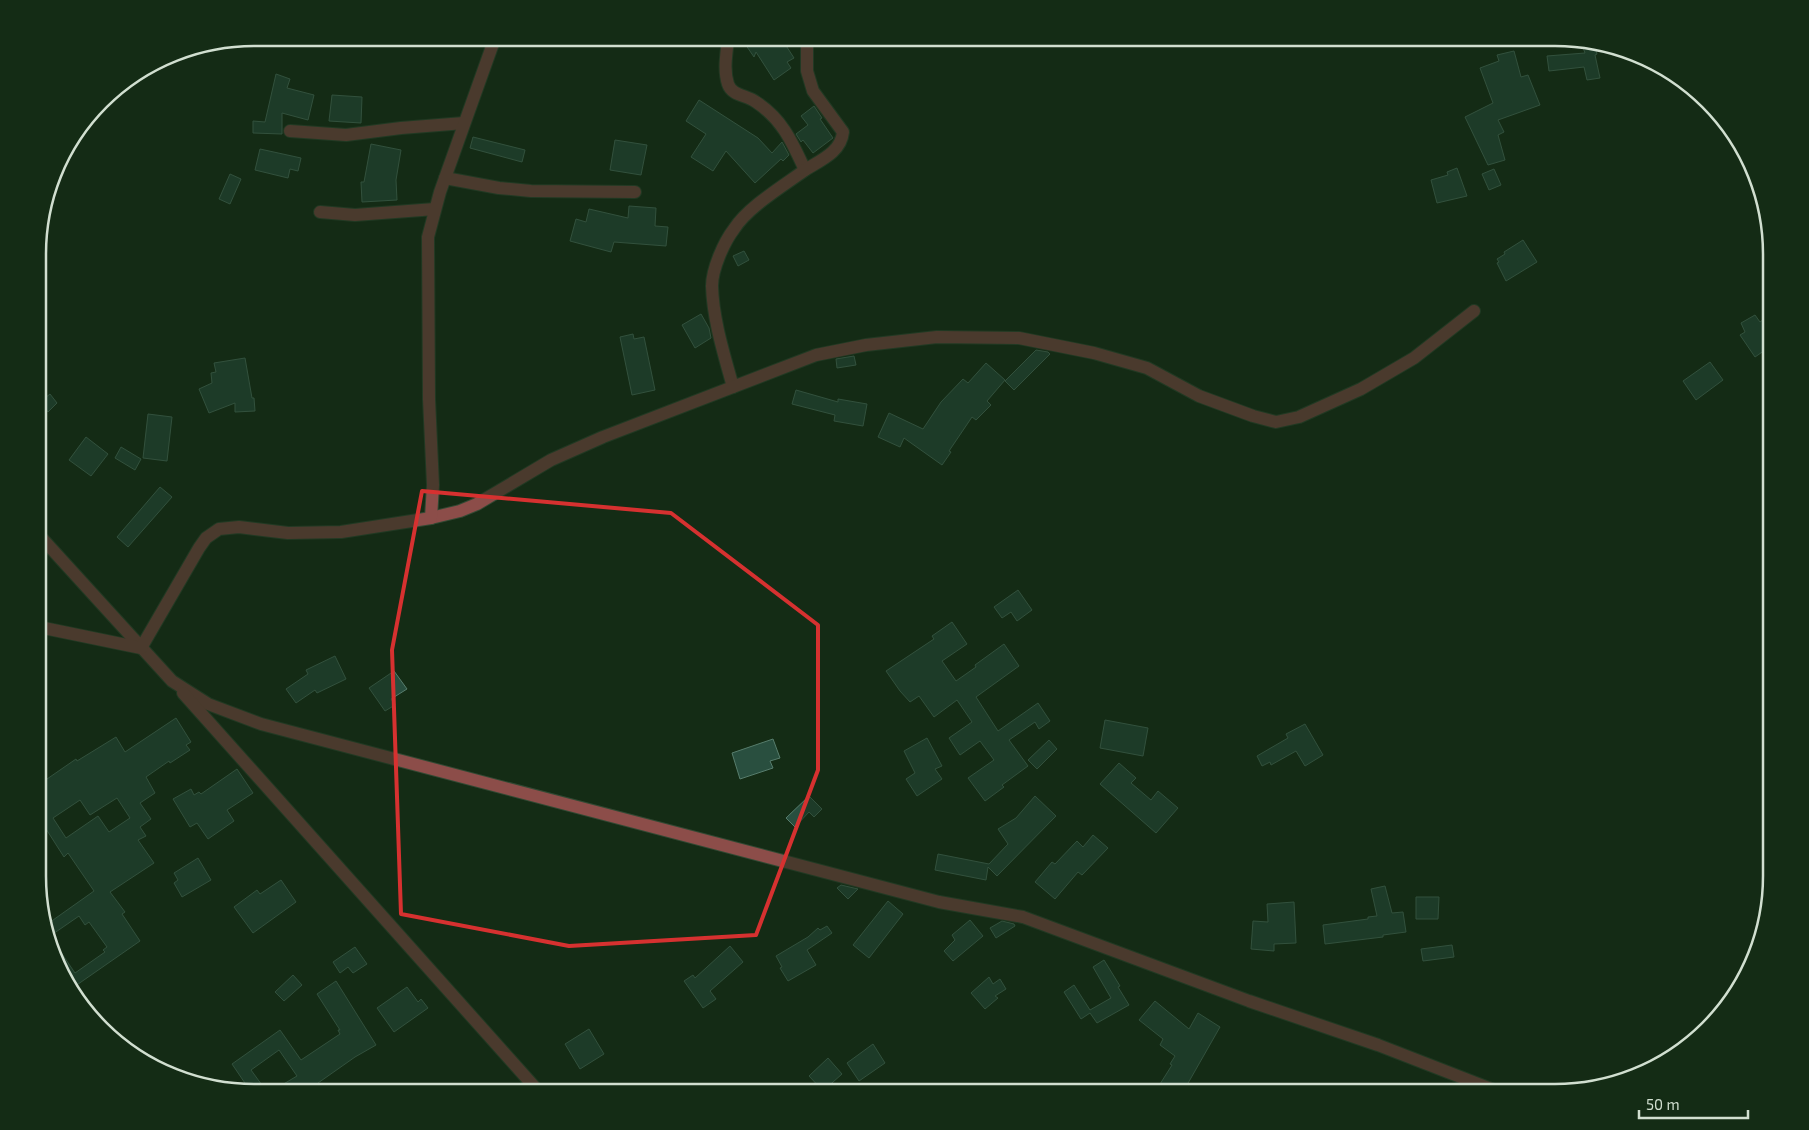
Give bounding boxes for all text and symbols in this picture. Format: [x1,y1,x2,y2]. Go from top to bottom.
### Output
scale bar [1639,1088,1748,1120]
text: 50 m [1646,1095,1680,1113]

